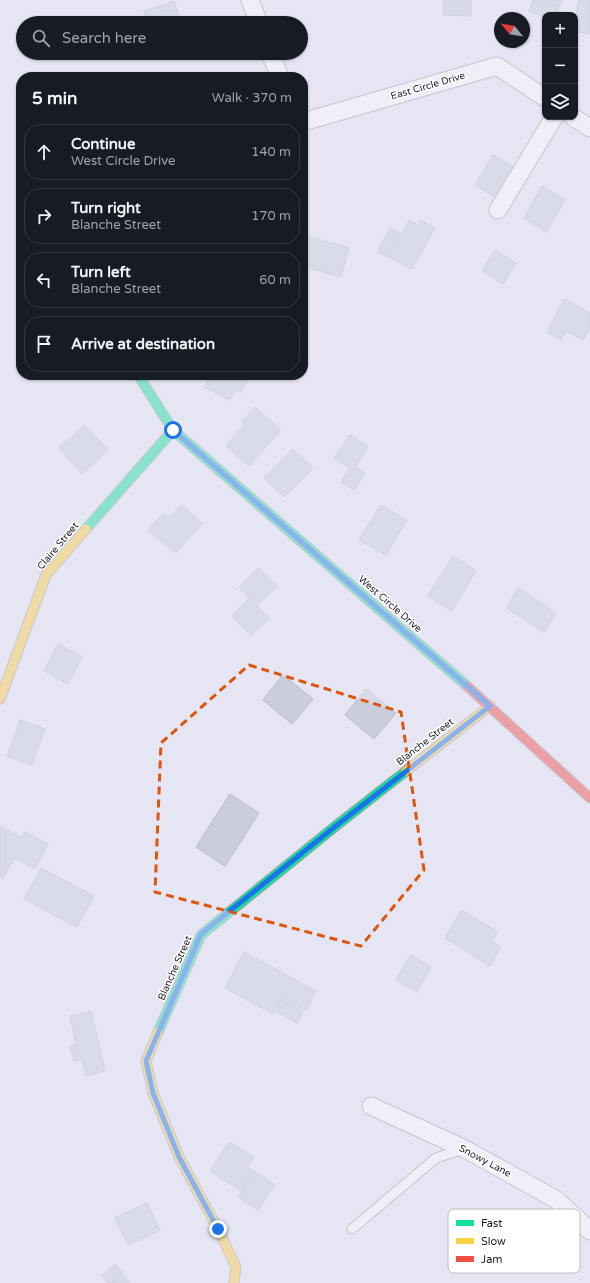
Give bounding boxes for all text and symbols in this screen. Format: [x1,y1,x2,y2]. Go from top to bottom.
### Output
north arrow [494,12,530,48]
map controls [542,12,578,120]
button: + [542,12,578,48]
search box [16,16,308,60]
icon: search [30,27,52,49]
text: Search here [62,29,146,47]
button: − [542,48,578,84]
street label: East Circle Drive [389,70,467,102]
button: layers [542,84,578,120]
text: 5 min [32,88,77,109]
text: Walk · 370 m [212,90,292,106]
text: Continue [71,135,135,153]
icon: ahead [33,141,55,163]
text: 140 m [251,144,291,160]
text: West Circle Drive [71,153,175,169]
text: Turn right [71,199,141,217]
icon: right [33,205,55,227]
text: 170 m [251,208,291,224]
text: Blanche Street [71,217,161,233]
text: Turn left [71,263,131,281]
icon: left [33,269,55,291]
text: 60 m [259,272,291,288]
text: Blanche Street [71,281,161,297]
icon: arrive [33,333,55,355]
text: Arrive at destination [71,335,215,353]
route start [164,421,182,439]
street label: Claire Street [35,520,81,572]
street label: West Circle Drive [356,573,425,635]
street label: Blanche Street [394,716,456,768]
street label: Blanche Street [155,934,195,1002]
street label: Snowy Lane [457,1142,513,1180]
legend [448,1209,580,1273]
text: Fast [481,1217,502,1230]
route end [209,1220,227,1238]
text: Slow [481,1235,506,1248]
text: Jam [481,1253,502,1266]

